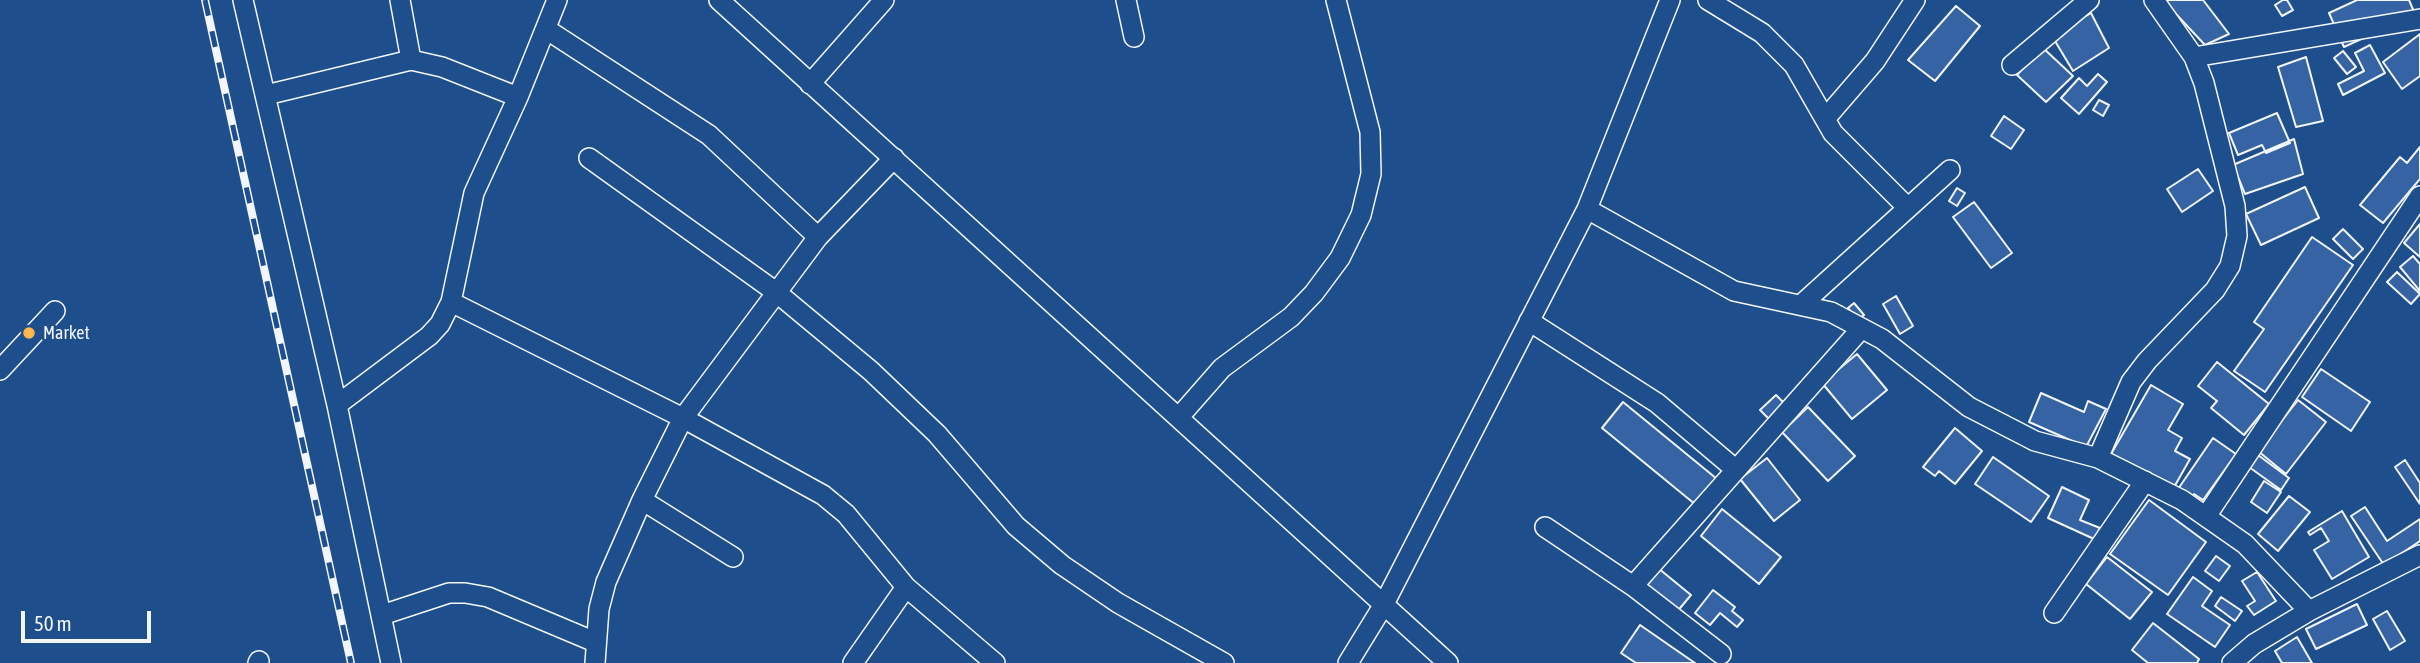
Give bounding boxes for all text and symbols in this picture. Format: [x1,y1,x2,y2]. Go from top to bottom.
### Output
place label: Market [43,322,90,344]
marker: Market [21,325,37,341]
scale bar [24,596,154,640]
text: 50 m [34,611,72,635]

